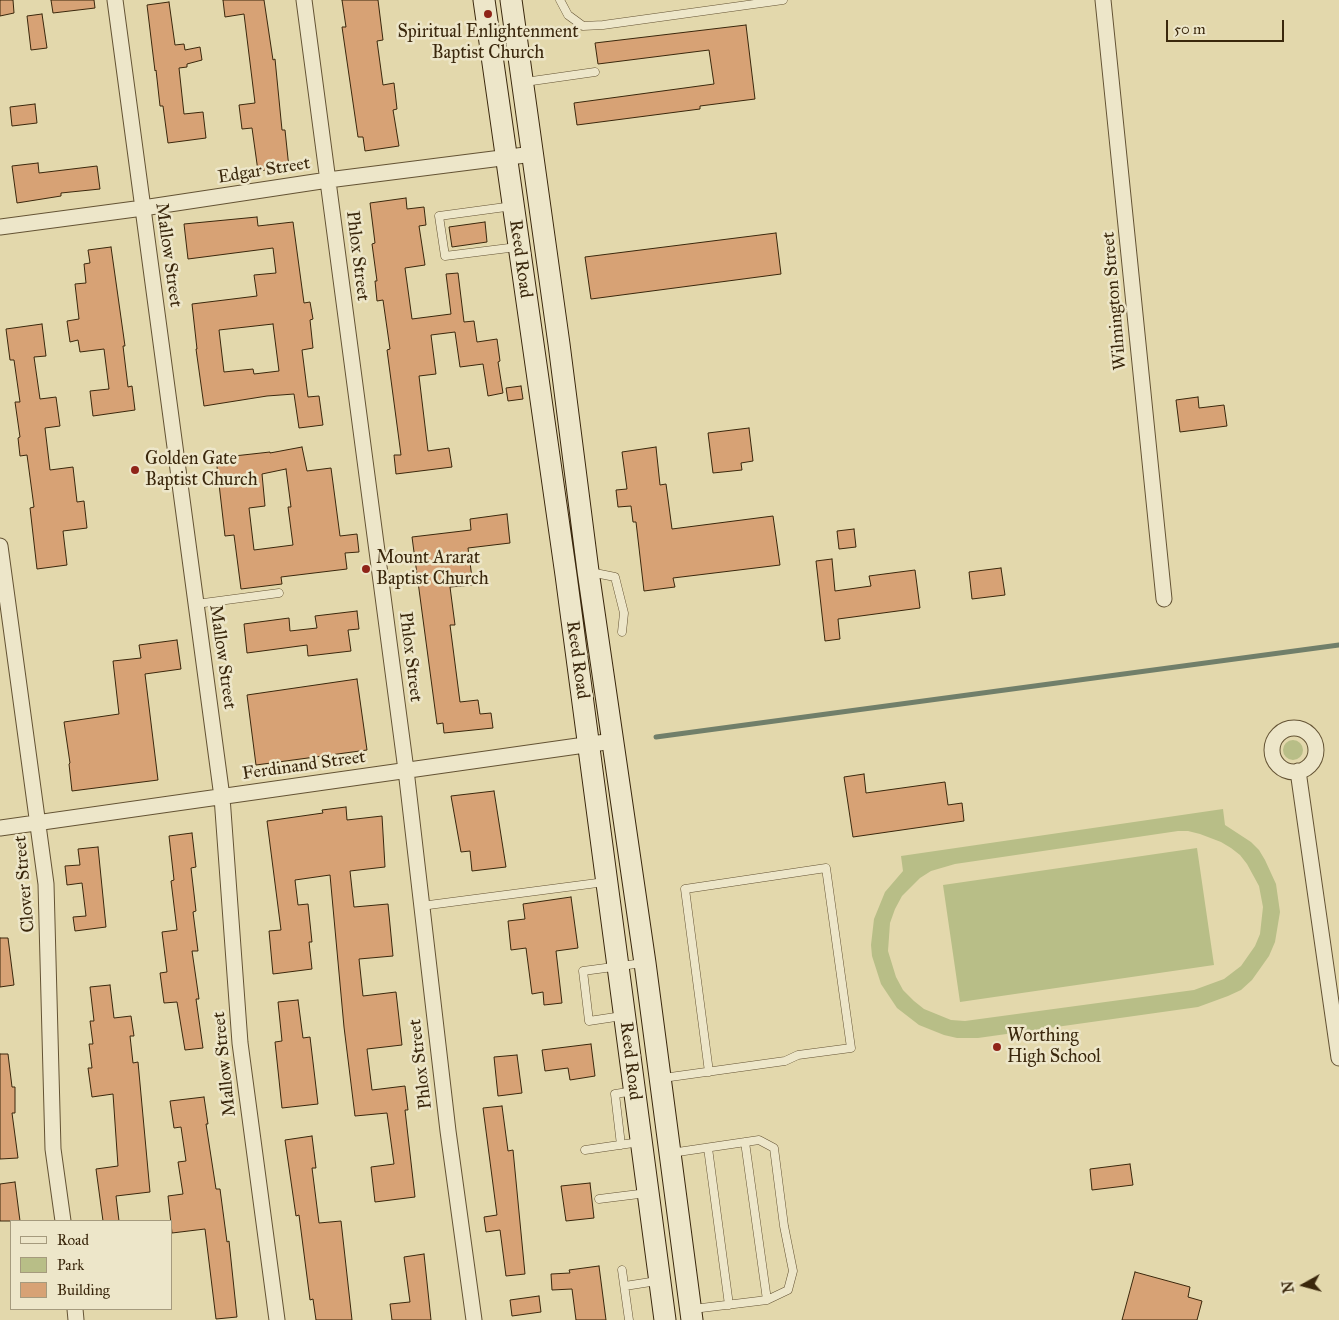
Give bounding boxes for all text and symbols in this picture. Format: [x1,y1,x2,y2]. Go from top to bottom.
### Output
marker: Spiritual Enlightenment Baptist Church [482,8,494,20]
scale bar [1169,10,1286,42]
text: 50 m [1174,20,1206,38]
place label: Spiritual Enlightenment Baptist Church [397,22,579,64]
street label: Edgar Street [216,153,312,189]
street label: Mallow Street [150,201,186,309]
street label: Phlox Street [341,210,373,302]
street label: Reed Road [504,218,536,300]
street label: Wilmington Street [1098,231,1132,371]
place label: Golden Gate Baptist Church [145,449,258,492]
marker: Golden Gate Baptist Church [129,464,141,476]
place label: Mount Ararat Baptist Church [376,548,489,590]
marker: Mount Ararat Baptist Church [360,563,372,575]
street label: Mallow Street [204,603,240,711]
street label: Phlox Street [394,611,426,703]
street label: Reed Road [561,619,593,701]
street label: Ferdinand Street [241,747,367,785]
street label: Clover Street [10,835,40,933]
street label: Mallow Street [209,1010,241,1118]
street label: Phlox Street [405,1018,437,1110]
street label: Reed Road [614,1021,646,1101]
place label: Worthing High School [1007,1026,1101,1068]
marker: Worthing High School [991,1041,1003,1053]
legend [10,1220,172,1310]
text: Road [57,1231,89,1249]
text: Park [57,1256,84,1274]
north arrow [1279,1260,1329,1310]
text: N [1279,1280,1298,1294]
text: Building [57,1281,110,1299]

